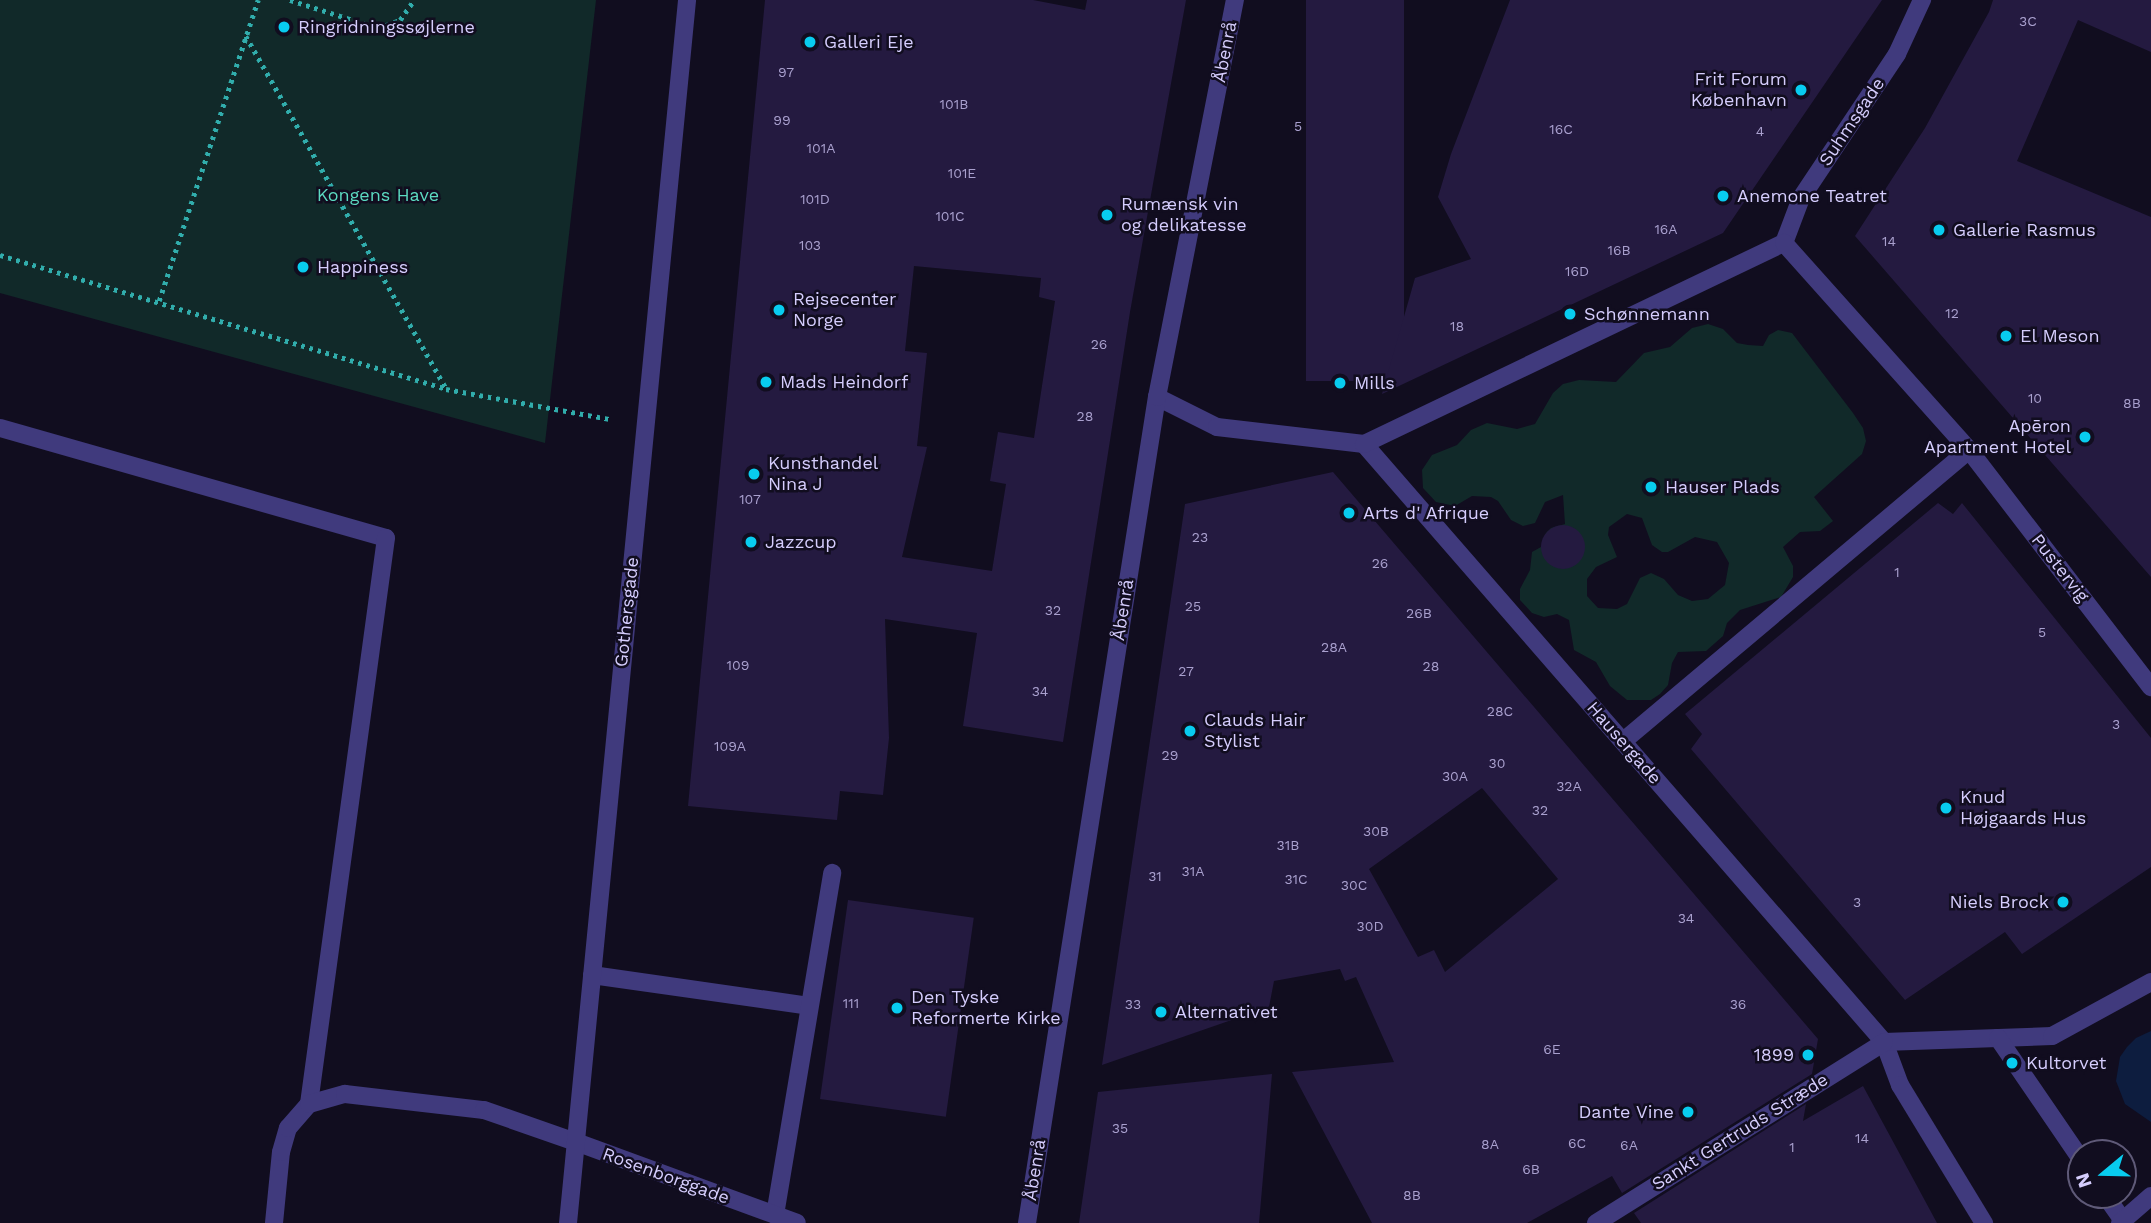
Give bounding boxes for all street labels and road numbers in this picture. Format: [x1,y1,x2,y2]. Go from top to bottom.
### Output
street label: Åbenrå [1208,20,1242,84]
street label: Suhmsgade [1815,74,1889,170]
street label: Pustervig [2027,530,2093,606]
street label: Gothersgade [610,556,644,668]
street label: Åbenrå [1107,578,1139,642]
street label: Hausergade [1582,697,1666,789]
street label: Sankt Gertruds Stræde [1648,1069,1832,1195]
street label: Åbenrå [1019,1138,1051,1202]
street label: Rosenborggade [600,1143,732,1209]

